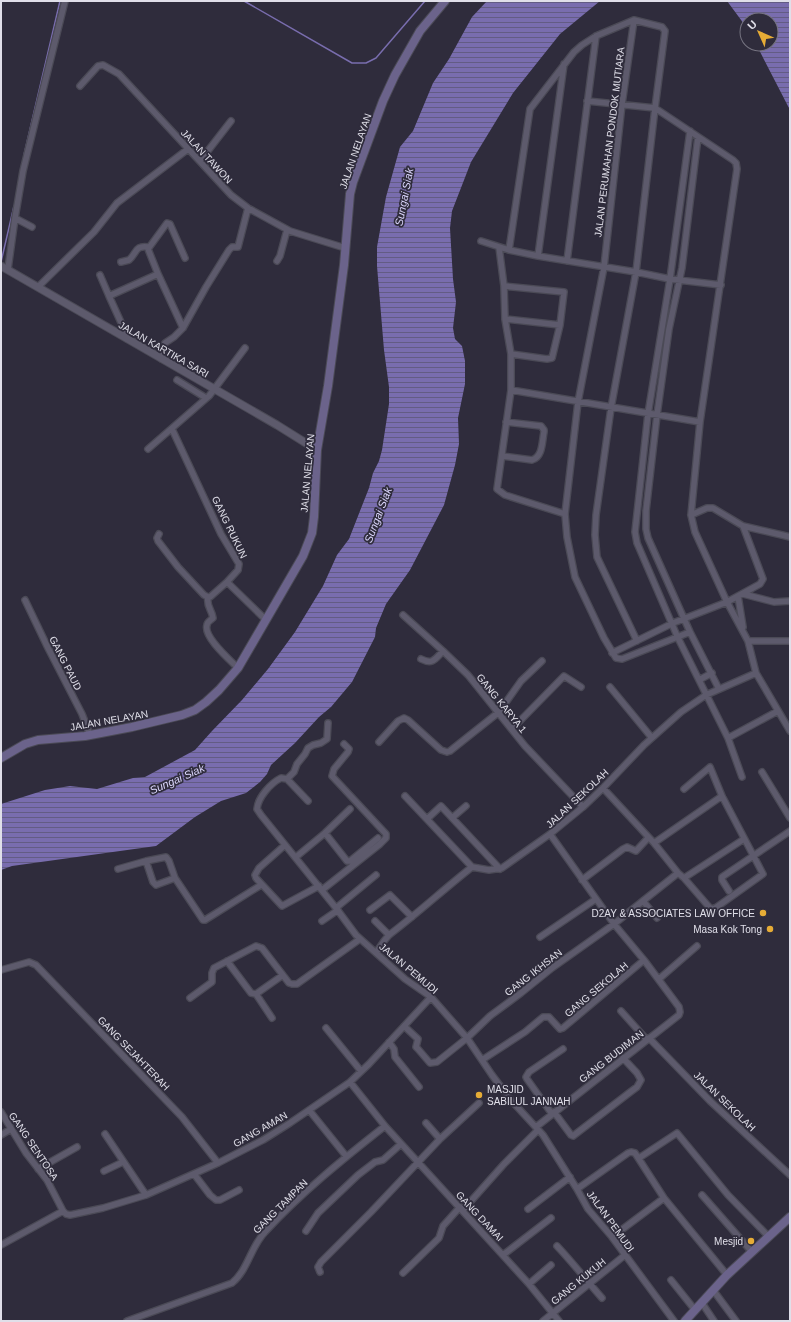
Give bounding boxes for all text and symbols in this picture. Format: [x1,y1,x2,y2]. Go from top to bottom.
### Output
north arrow [739,12,779,52]
text: U [745,18,759,32]
street label: JALAN PERUMAHAN PONDOK MUTIARA [592,46,627,238]
street label: JALAN NELAYAN [337,112,374,190]
street label: JALAN TAWON [179,127,234,186]
water label: Sungai Siak [393,167,416,227]
street label: JALAN KARTIKA SARI [117,319,211,380]
street label: JALAN NELAYAN [299,433,316,513]
water label: Sungai Siak [362,485,394,545]
street label: GANG RUKUN [210,494,249,560]
street label: GANG PAUD [47,634,84,692]
street label: GANG KARYA 1 [474,671,529,735]
street label: JALAN NELAYAN [69,708,149,733]
water label: Sungai Siak [148,761,207,796]
street label: JALAN SEKOLAH [544,767,611,830]
place label: D2AY & ASSOCIATES LAW OFFICE [591,908,755,919]
marker: D2AY & ASSOCIATES LAW OFFICE [758,908,768,918]
place label: Masa Kok Tong [693,924,762,935]
marker: Masa Kok Tong [765,924,775,934]
street label: JALAN PEMUDI [377,941,440,996]
street label: GANG IKHSAN [503,947,564,998]
street label: GANG SEKOLAH [562,960,630,1019]
street label: GANG SEJAHTERAH [96,1014,172,1093]
street label: GANG BUDIMAN [577,1028,646,1085]
street label: JALAN SEKOLAH [692,1069,758,1134]
place label: MASJID SABILUL JANNAH [487,1084,571,1107]
marker: MASJID SABILUL JANNAH [474,1090,484,1100]
street label: GANG SENTOSA [7,1110,61,1183]
street label: GANG AMAN [231,1110,289,1149]
street label: GANG TAMPAN [251,1177,310,1236]
street label: GANG DAMAI [454,1189,505,1243]
street label: JALAN PEMUDI [585,1189,636,1254]
place label: Mesjid [714,1236,743,1247]
marker: Mesjid [746,1236,756,1246]
street label: GANG KUKUH [549,1256,608,1307]

